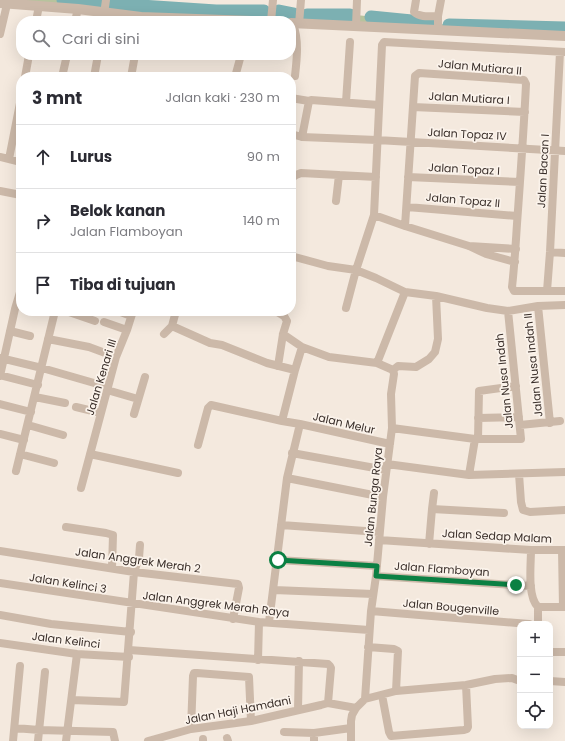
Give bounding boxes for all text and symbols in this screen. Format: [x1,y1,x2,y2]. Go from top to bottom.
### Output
search box [16,16,296,60]
icon: search [30,27,52,49]
text: Cari di sini [62,28,140,49]
street label: Jalan Mutiara II [437,55,523,79]
text: 3 mnt [32,86,82,110]
text: Jalan kaki · 230 m [165,88,280,107]
street label: Jalan Mutiara I [428,88,510,108]
street label: Jalan Topaz IV [427,124,508,144]
street label: Jalan Bacan I [533,133,553,209]
icon: ahead [32,146,54,168]
text: Lurus [70,146,112,167]
text: 90 m [247,147,280,166]
street label: Jalan Topaz I [428,159,500,179]
street label: Jalan Topaz II [425,189,501,211]
text: Belok kanan [70,200,165,221]
icon: right [32,210,54,232]
text: 140 m [243,211,280,230]
text: Jalan Flamboyan [70,222,183,241]
icon: arrive [32,274,54,296]
text: Tiba di tujuan [70,274,176,295]
street label: Jalan Nusa Indah II [520,312,546,418]
street label: Jalan Nusa Indah [491,332,517,430]
street label: Jalan Kenari III [82,337,120,417]
street label: Jalan Melur [311,408,377,438]
street label: Jalan Bunga Raya [360,447,386,547]
street label: Jalan Sedap Malam [442,525,552,547]
street label: Jalan Anggrek Merah 2 [74,543,202,577]
route start [269,551,287,569]
street label: Jalan Flamboyan [394,558,490,580]
street label: Jalan Kelinci 3 [28,569,108,597]
route end [507,576,525,594]
street label: Jalan Anggrek Merah Raya [142,587,290,621]
street label: Jalan Bougenville [402,595,500,619]
map controls [517,621,553,729]
button: + [517,621,553,657]
street label: Jalan Kelinci [31,628,101,652]
button: − [517,657,553,693]
street label: Jalan Haji Hamdani [184,692,293,728]
button: locate [517,693,553,729]

